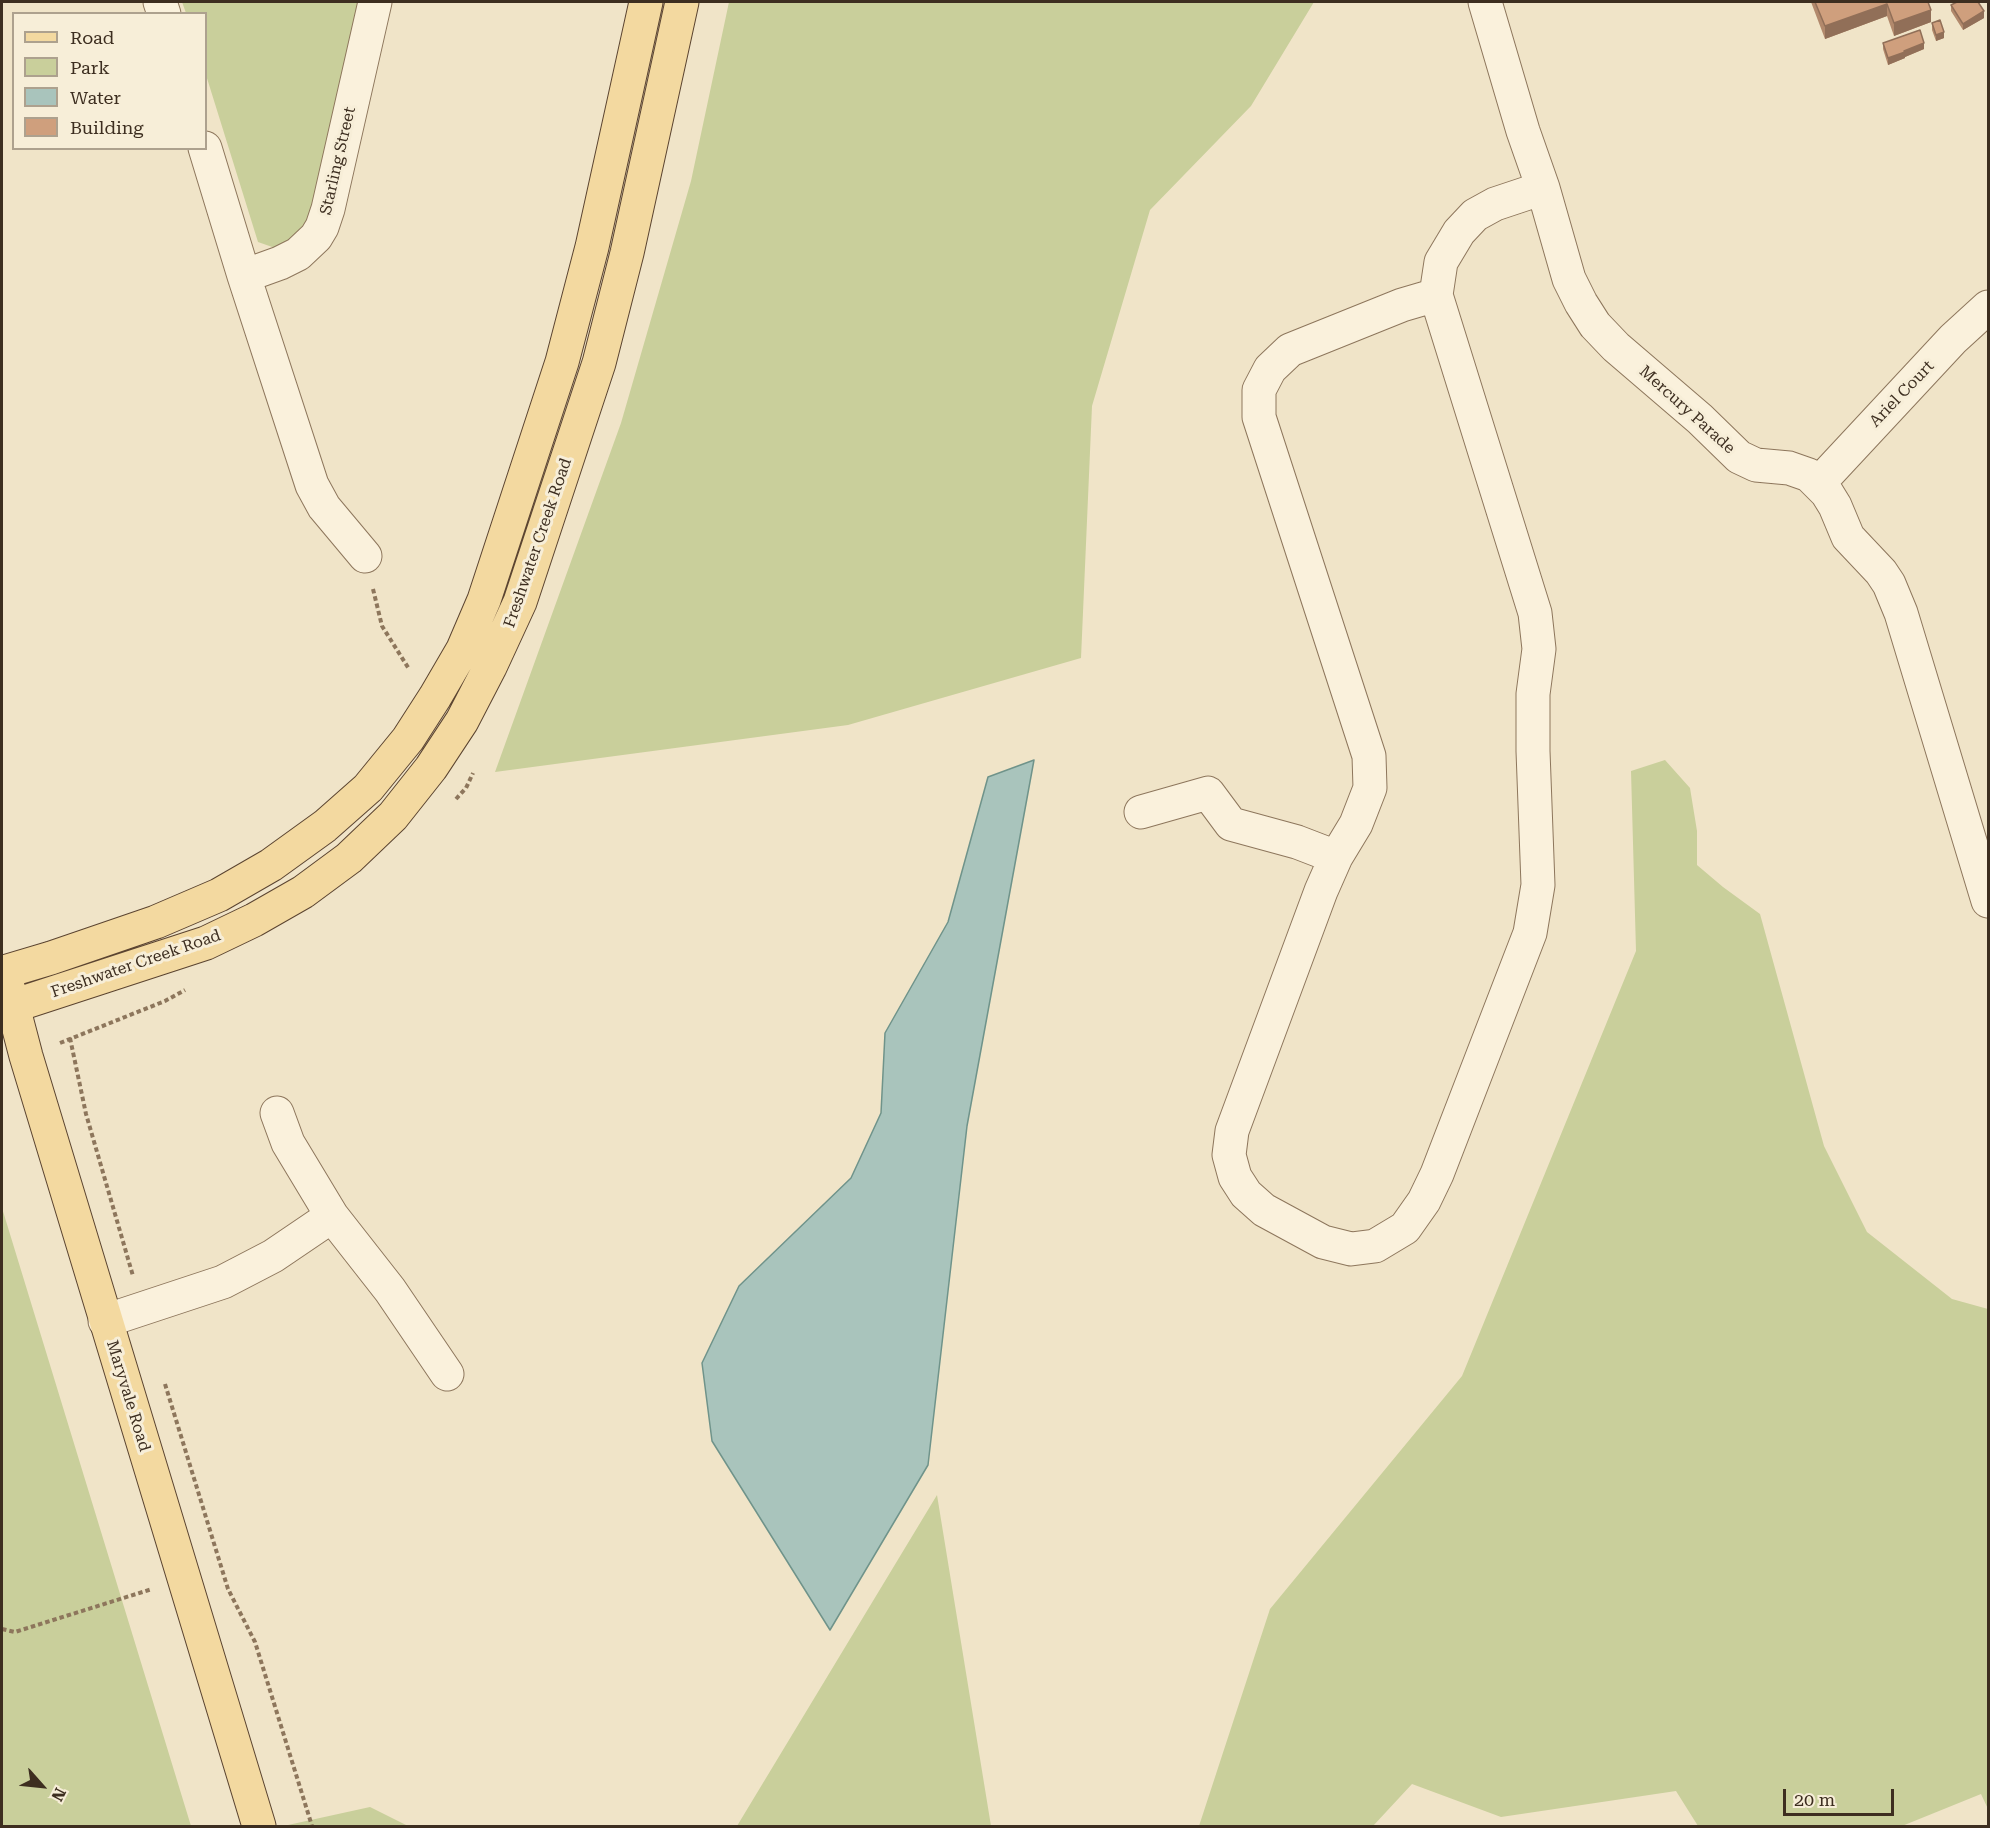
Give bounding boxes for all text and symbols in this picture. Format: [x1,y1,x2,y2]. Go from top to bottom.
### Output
legend [12,12,207,150]
text: Road [70,27,114,48]
text: Park [70,57,110,78]
text: Water [70,87,121,108]
street label: Starling Street [316,105,360,217]
text: Building [70,117,144,138]
street label: Ariel Court [1866,357,1938,431]
street label: Mercury Parade [1635,362,1739,458]
street label: Freshwater Creek Road [500,456,576,630]
street label: Freshwater Creek Road [49,926,223,1002]
street label: Maryvale Road [102,1338,154,1454]
north arrow [12,1756,72,1816]
scale bar [1786,1777,1897,1815]
text: N [47,1785,70,1804]
text: 20 m [1794,1789,1835,1810]

